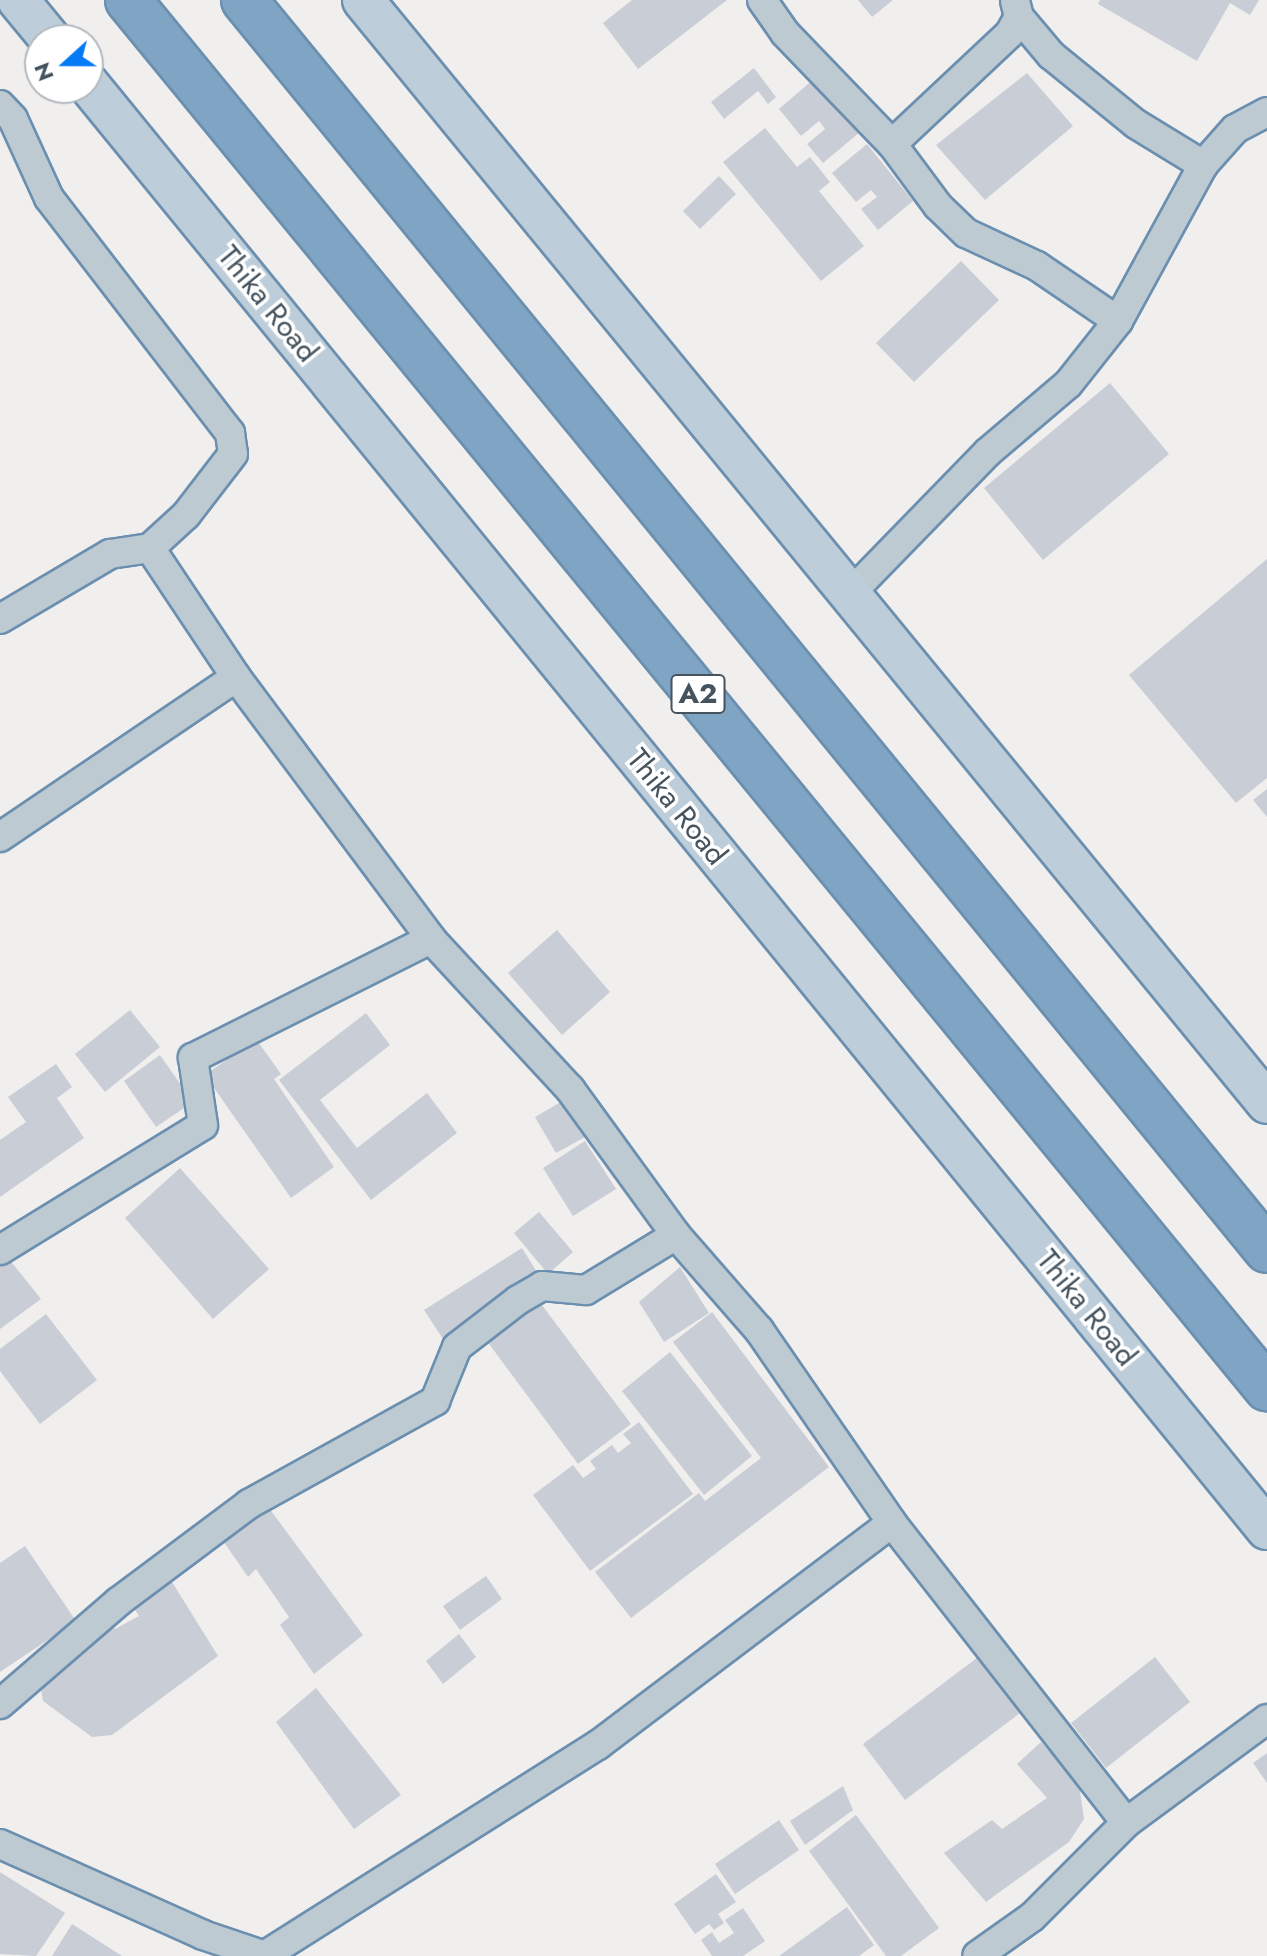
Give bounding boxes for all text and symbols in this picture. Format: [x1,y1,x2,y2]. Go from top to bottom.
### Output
north arrow [24,24,104,104]
text: N [25,58,62,86]
street label: Thika Road [210,239,326,369]
road number: A2 [670,670,726,718]
street label: Thika Road [619,742,735,872]
street label: Thika Road [1029,1243,1145,1373]

